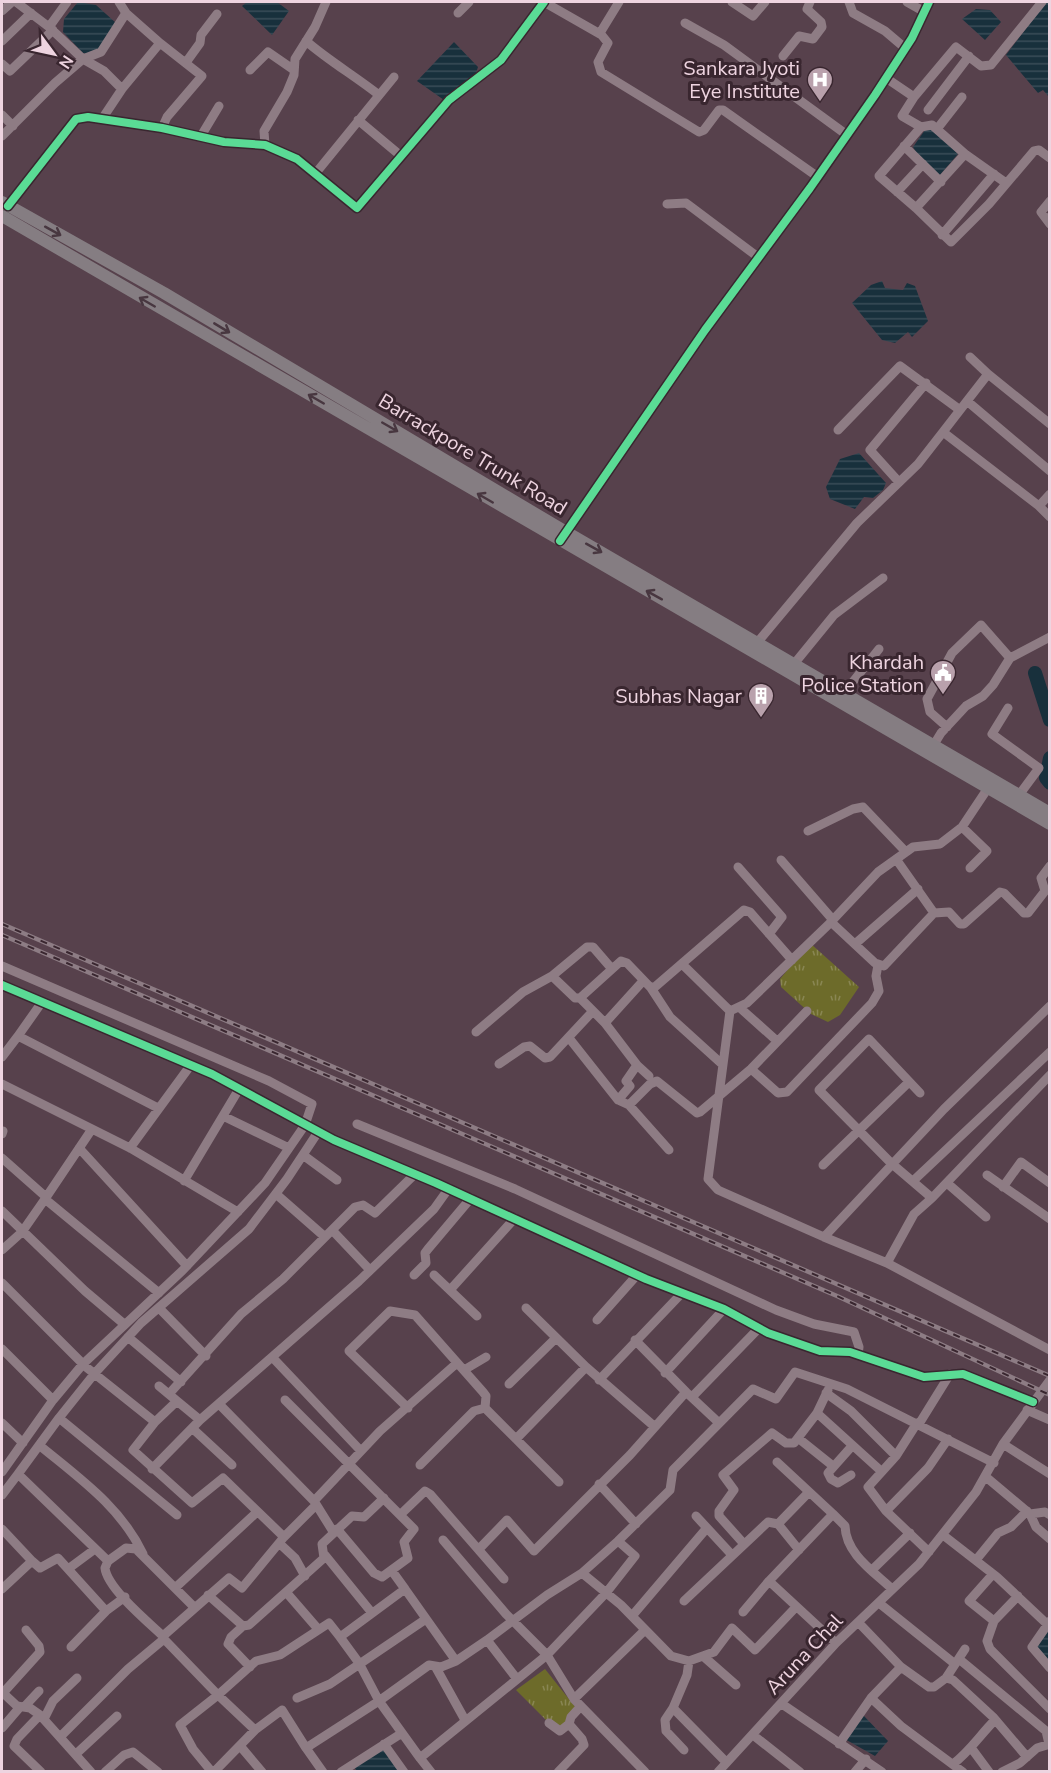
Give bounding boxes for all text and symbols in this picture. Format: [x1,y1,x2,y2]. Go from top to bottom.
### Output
north arrow [24,24,84,84]
text: N [53,51,78,73]
place label: Sankara Jyoti Eye Institute [683,55,800,105]
hospital icon: Sankara Jyoti Eye Institute [805,65,835,103]
one-way arrow [43,226,61,237]
one-way arrow [139,295,156,307]
one-way arrow [213,322,230,334]
street label: Barrackpore Trunk Road [373,387,572,522]
one-way arrow [308,393,325,405]
one-way arrow [381,422,398,434]
one-way arrow [476,491,493,503]
one-way arrow [585,542,602,554]
one-way arrow [645,589,663,600]
place label: Khardah Police Station [801,649,924,699]
public building icon: Khardah Police Station [928,658,958,696]
building icon: Subhas Nagar [746,681,776,719]
place label: Subhas Nagar [615,683,742,710]
street label: Aruna Chal [760,1608,849,1701]

